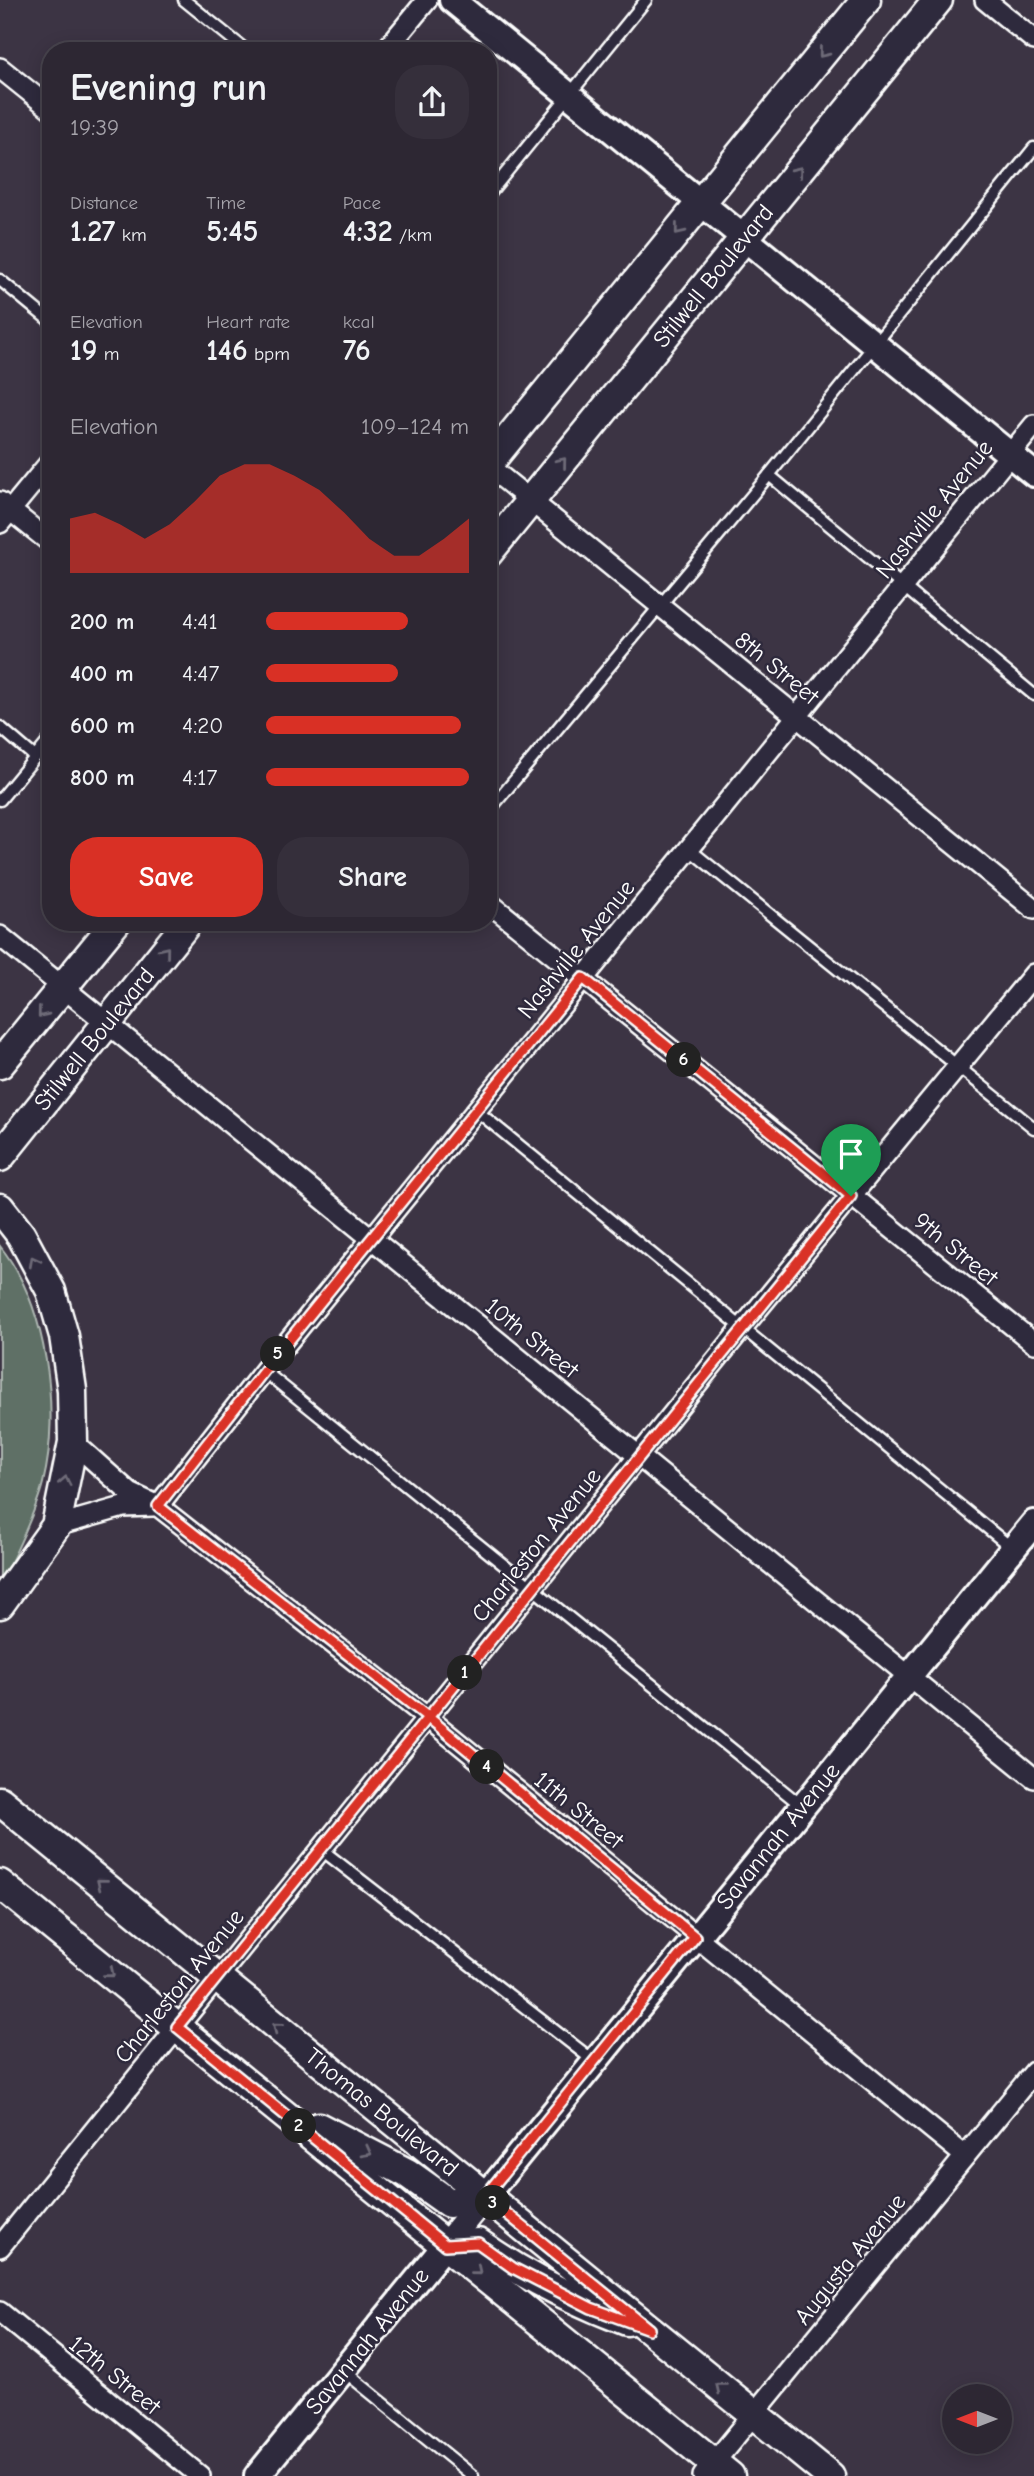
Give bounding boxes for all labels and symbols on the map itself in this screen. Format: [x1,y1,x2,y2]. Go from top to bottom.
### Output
one-way arrow [818,45,831,57]
one-way arrow [790,167,803,179]
street label: Stilwell Boulevard [647,199,779,353]
one-way arrow [675,221,687,234]
street label: Nashville Avenue [870,434,998,584]
one-way arrow [554,457,566,470]
street label: 8th Street [729,626,826,711]
street label: Nashville Avenue [512,874,640,1024]
one-way arrow [157,946,169,959]
street label: Stilwell Boulevard [28,962,160,1116]
one-way arrow [38,1005,50,1018]
pin: 6 [666,1042,702,1078]
pin [821,1124,881,1196]
street label: 9th Street [908,1206,1005,1292]
one-way arrow [29,1256,43,1268]
street label: 10th Street [480,1292,585,1385]
pin: 5 [260,1336,296,1372]
street label: Charleston Avenue [465,1462,607,1628]
one-way arrow [57,1475,72,1487]
pin: 1 [448,1656,482,1690]
pin: 4 [470,1750,504,1784]
street label: Savannah Avenue [710,1757,846,1915]
street label: 11th Street [529,1765,630,1855]
one-way arrow [96,1879,109,1891]
street label: Charleston Avenue [108,1903,250,2069]
one-way arrow [103,1964,115,1977]
one-way arrow [273,2022,285,2035]
street label: Thomas Boulevard [300,2042,464,2182]
pin: 2 [282,2108,316,2144]
one-way arrow [360,2144,373,2157]
pin: 3 [476,2186,510,2220]
street label: Augusta Avenue [789,2188,911,2330]
street label: Savannah Avenue [299,2262,435,2420]
one-way arrow [468,2263,481,2275]
street label: 12th Street [63,2330,167,2421]
one-way arrow [715,2382,727,2395]
north arrow [942,2384,1012,2454]

